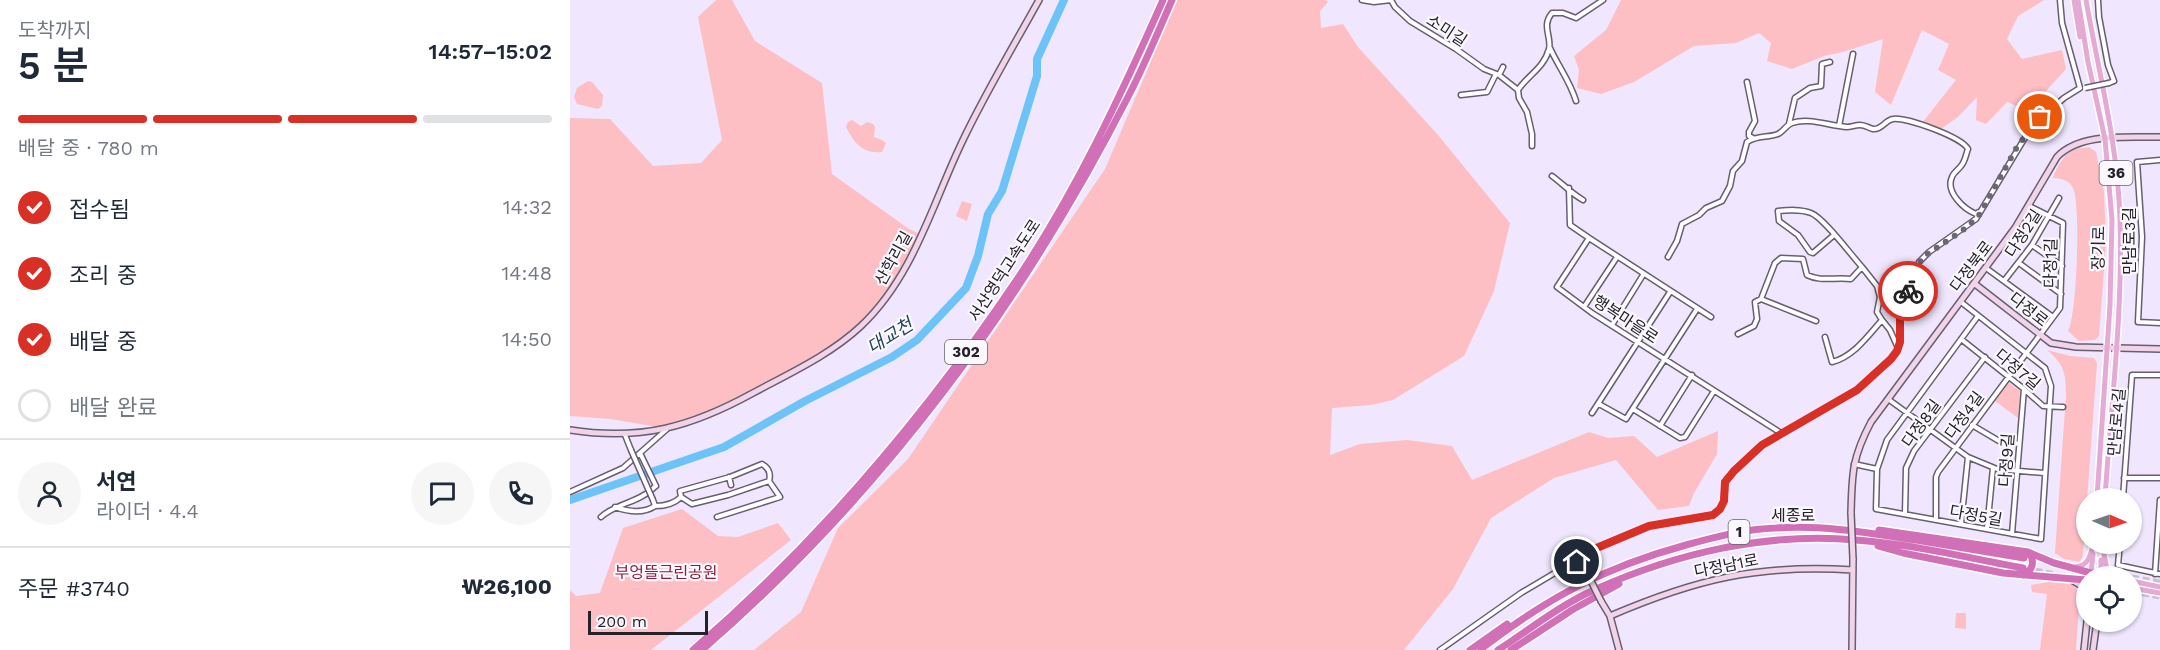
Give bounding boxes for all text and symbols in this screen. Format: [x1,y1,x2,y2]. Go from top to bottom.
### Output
street label: 소미길 [1423,10,1470,50]
text: 도착까지 [18,18,92,42]
text: 14:57–15:02 [429,39,552,64]
text: 5 분 [18,43,89,88]
pin [2014,91,2065,142]
icon: bag [2023,100,2056,133]
text: 배달 중 · 780 m [18,136,159,160]
road number: 36 [2100,161,2132,185]
icon: check [18,191,51,224]
text: 14:32 [503,195,552,219]
text: 접수됨 [69,197,130,222]
street label: 다정2길 [2001,206,2046,261]
street label: 만남로3길 [2120,207,2139,275]
street label: 서산영덕고속도로 [964,215,1045,325]
street label: 장기로 [2089,225,2108,270]
street label: 산학리길 [871,228,916,289]
street label: 다정북로 [1946,237,1997,296]
street label: 다정1길 [2041,238,2060,288]
icon: check [18,257,51,290]
text: 14:48 [502,261,552,285]
courier [1878,261,1938,321]
text: 조리 중 [69,263,137,288]
icon: bike [1892,275,1925,308]
street label: 다정로 [2005,288,2052,331]
street label: 행복마을로 [1590,291,1662,348]
water label: 대교천 [863,312,918,358]
icon: check [18,323,51,356]
text: 14:50 [502,327,552,351]
text: 배달 중 [69,329,137,354]
road number: 302 [945,340,987,364]
street label: 다정7길 [1991,345,2044,394]
street label: 만남로4길 [2104,387,2129,457]
street label: 다정4길 [1941,388,1988,443]
text: 배달 완료 [69,395,157,420]
street label: 다정8길 [1898,396,1945,451]
street label: 다정9길 [1995,432,2018,488]
button: person [18,462,81,525]
button: chat [411,462,474,525]
button: phone [489,462,552,525]
text: 서연 [96,469,136,494]
north arrow [2076,488,2142,554]
map controls [2076,488,2142,632]
text: 라이더 · 4.4 [96,499,199,523]
street label: 다정5길 [1948,501,2004,529]
street label: 세종로 [1771,506,1815,525]
road number: 1 [1728,520,1750,544]
pin [1551,536,1602,587]
icon: home [1560,545,1593,578]
street label: 다정남1로 [1692,550,1760,581]
park label: 부엉뜰근린공원 [614,563,718,582]
button: locate [2076,566,2142,632]
text: ₩26,100 [461,574,552,599]
text: 주문 #3740 [18,576,130,601]
scale bar [588,608,708,636]
text: 200 m [597,612,647,631]

